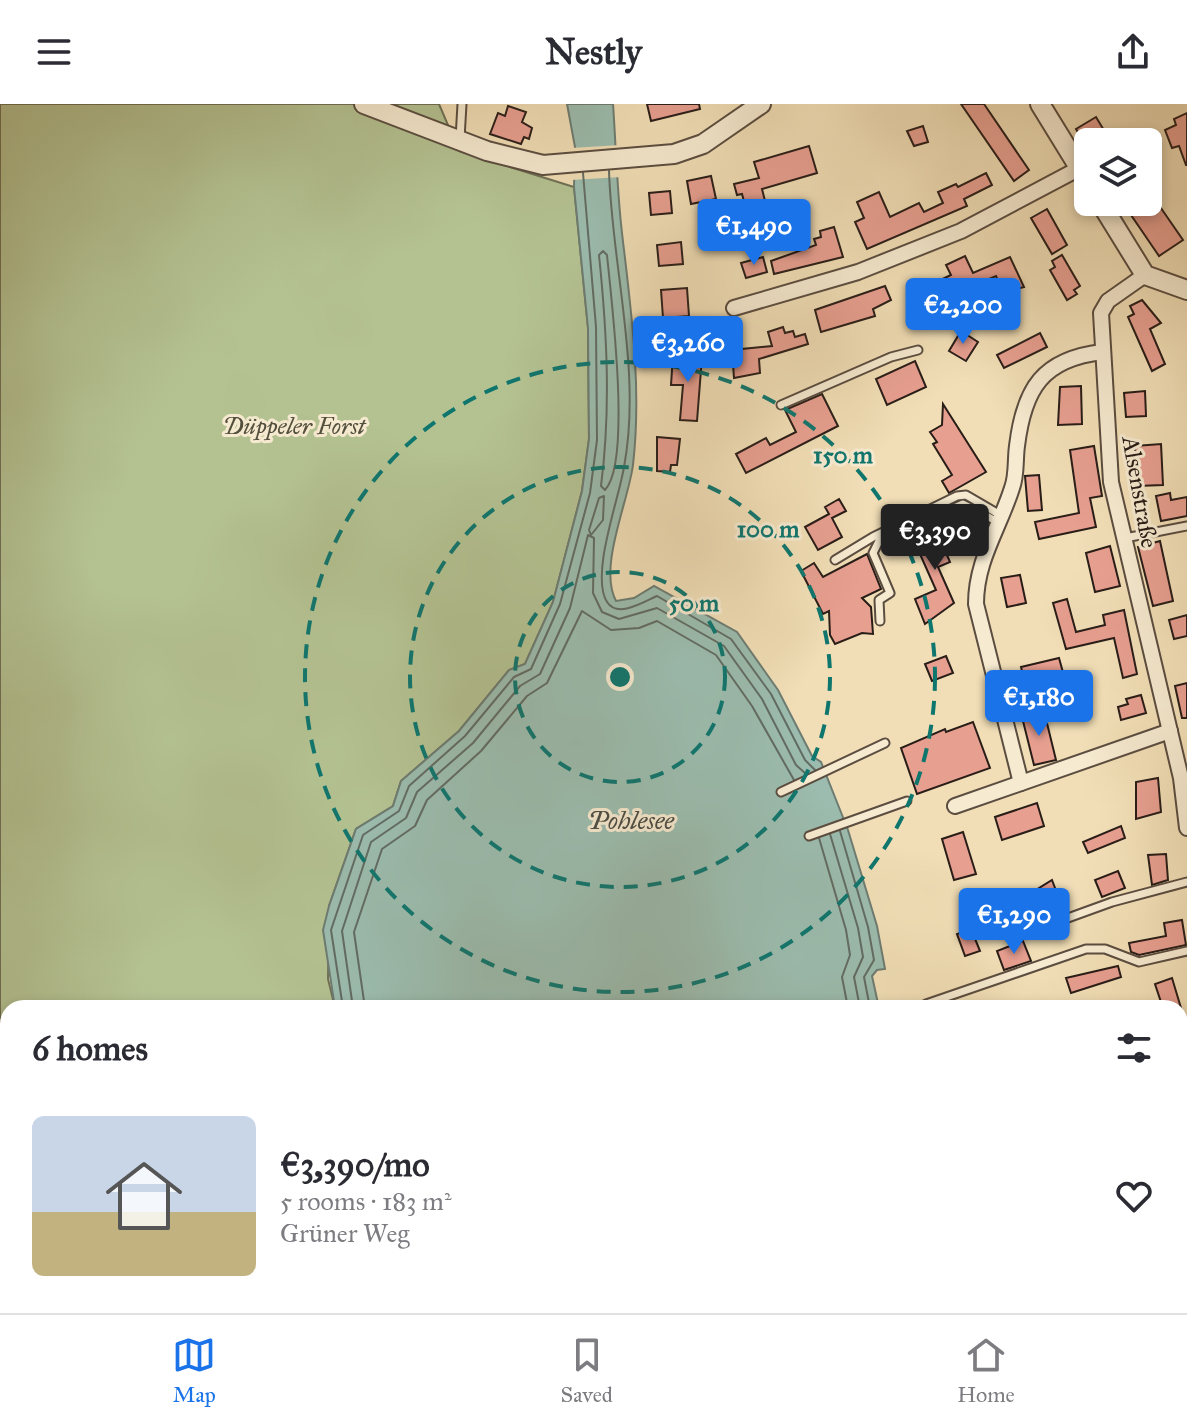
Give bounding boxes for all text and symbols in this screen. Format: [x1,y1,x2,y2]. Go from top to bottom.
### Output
icon: menu [32,30,76,74]
text: Nestly [545,30,642,74]
icon: share [1111,30,1155,74]
map controls [1074,128,1162,216]
button: layers [1074,128,1162,216]
pin: €1,490 [689,199,819,267]
text: €1,490 [716,209,792,241]
pin: €2,200 [898,278,1028,346]
text: €2,200 [924,288,1002,320]
pin: €3,260 [623,316,753,384]
text: €3,260 [651,326,725,358]
park label: Düppeler Forst [223,411,367,441]
street label: Alsenstraße [1115,433,1165,550]
text: 150 m [813,440,874,470]
pin: €3,390 [870,504,1000,572]
text: 100 m [737,514,800,544]
text: €3,390 [899,514,971,546]
text: 50 m [669,588,720,618]
centre of rings [606,663,634,691]
pin: €1,180 [974,670,1104,738]
text: €1,180 [1003,680,1075,712]
water label: Pohlesee [588,804,675,836]
pin: €1,290 [949,888,1079,956]
text: €1,290 [977,898,1051,930]
icon: filters [1112,1026,1156,1070]
text: 6 homes [32,1028,148,1069]
text: €3,390/mo [280,1144,430,1185]
icon: home [96,1148,192,1244]
icon: heart [1112,1174,1156,1218]
text: 5 rooms · 183 m² [280,1185,452,1217]
text: Grüner Weg [280,1217,410,1249]
tab: Map [172,1333,216,1408]
tab: Saved [561,1333,613,1408]
tab: Home [957,1333,1015,1408]

